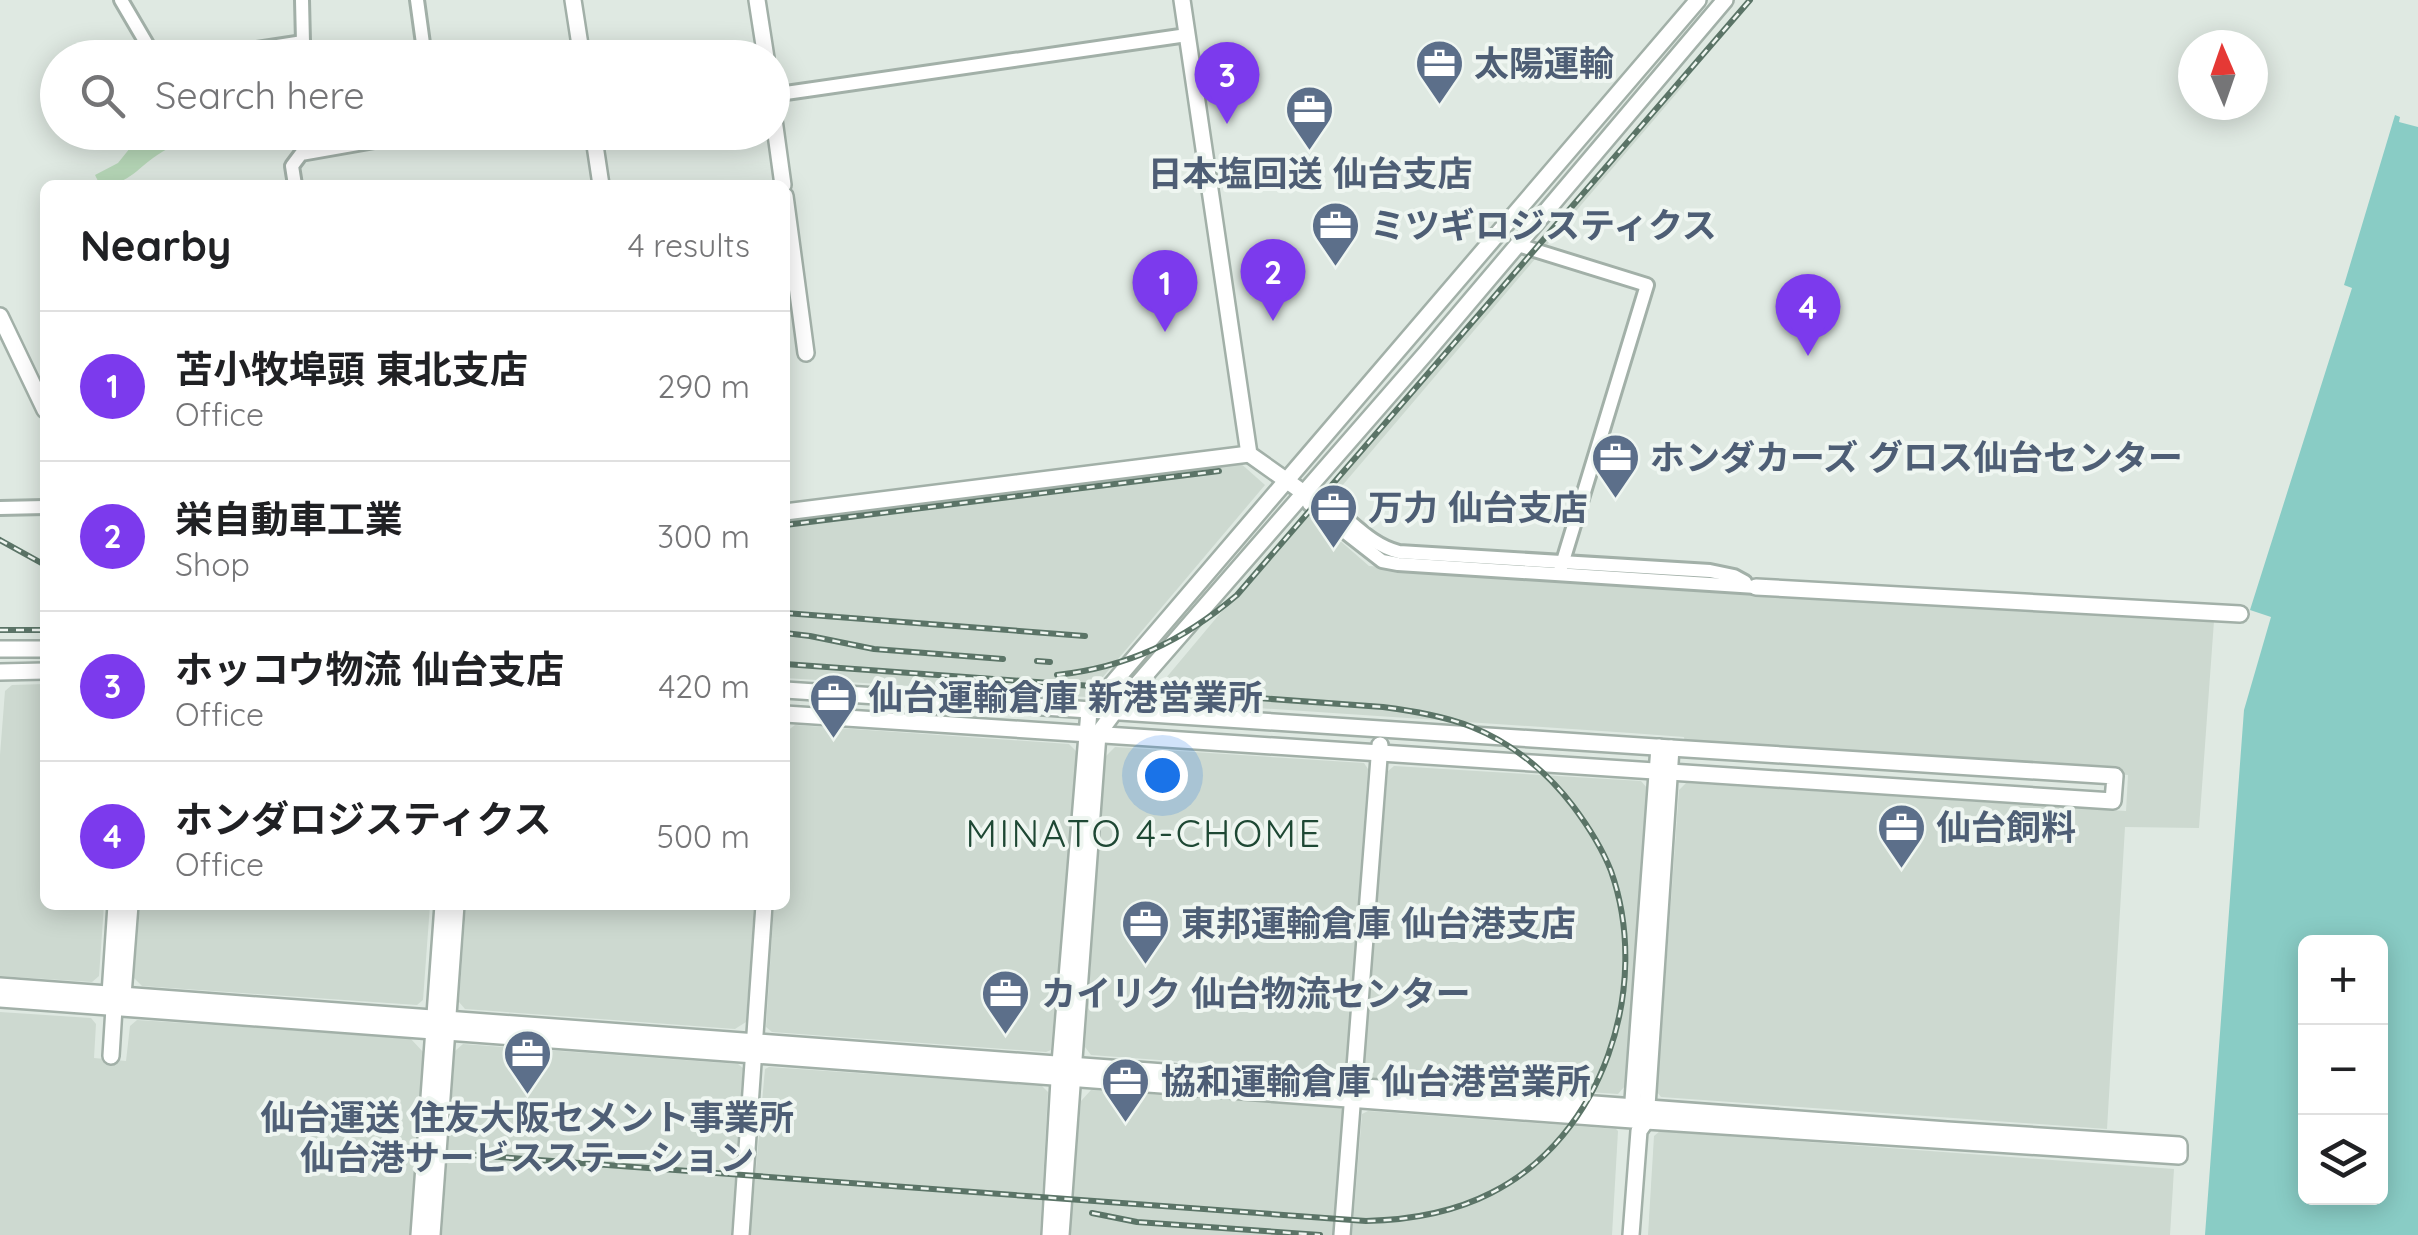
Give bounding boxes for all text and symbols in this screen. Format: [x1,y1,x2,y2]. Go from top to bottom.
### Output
north arrow [2178,30,2268,120]
office icon: 太陽運輸 [1413,38,1465,106]
search box [40,40,790,150]
place label: 太陽運輸 [1474,41,1614,85]
pin: 3 [1194,42,1260,124]
icon: search [75,68,130,123]
text: Search here [155,71,365,119]
office icon: 日本塩回送 仙台支店 [1284,84,1336,152]
place label: 日本塩回送 仙台支店 [1148,151,1472,195]
office icon: ミツギロジスティクス [1309,200,1361,268]
place label: ミツギロジスティクス [1370,203,1717,247]
text: Nearby [80,219,231,272]
text: 4 results [628,225,750,265]
pin: 2 [1240,238,1306,321]
pin: 1 [1132,250,1198,332]
pin: 4 [1776,274,1840,356]
text: 苫小牧埠頭 東北支店 [175,345,528,393]
text: 1 [106,366,119,406]
text: 290 m [657,366,750,406]
text: Office [175,394,264,434]
office icon: ホンダカーズ グロス仙台センター [1589,432,1641,500]
place label: ホンダカーズ グロス仙台センター [1650,435,2183,479]
office icon: 万力 仙台支店 [1307,482,1359,550]
place label: 万力 仙台支店 [1368,485,1588,529]
text: 栄自動車工業 [175,495,403,543]
text: 2 [103,516,122,556]
text: 300 m [657,516,750,556]
text: Shop [175,544,250,584]
text: ホッコウ物流 仙台支店 [175,645,564,693]
text: 3 [104,666,121,706]
text: 420 m [658,666,750,706]
office icon: 仙台運輸倉庫 新港営業所 [807,672,859,740]
place label: 仙台運輸倉庫 新港営業所 [868,675,1263,719]
text: Office [175,694,264,734]
your location [1137,750,1188,801]
text: ホンダロジスティクス [175,795,552,843]
office icon: 仙台飼料 [1875,802,1927,870]
place label: 仙台飼料 [1936,805,2076,849]
district label: MINATO 4-CHOME [965,809,1323,857]
text: 4 [103,816,122,856]
text: 500 m [657,816,750,856]
text: Office [175,844,264,884]
office icon: 東邦運輸倉庫 仙台港支店 [1120,898,1172,966]
place label: 東邦運輸倉庫 仙台港支店 [1181,901,1576,945]
map controls [2298,935,2388,1205]
button: + [2298,935,2388,1025]
office icon: カイリク 仙台物流センター [980,968,1032,1036]
place label: カイリク 仙台物流センター [1041,971,1471,1015]
button: − [2298,1025,2388,1115]
office icon: 仙台運送 住友大阪セメント事業所 仙台港サービスステーション [501,1028,553,1096]
office icon: 協和運輸倉庫 仙台港営業所 [1100,1056,1152,1124]
place label: 協和運輸倉庫 仙台港営業所 [1161,1059,1591,1103]
place label: 仙台運送 住友大阪セメント事業所 仙台港サービスステーション [260,1095,794,1179]
button: layers [2298,1115,2388,1205]

